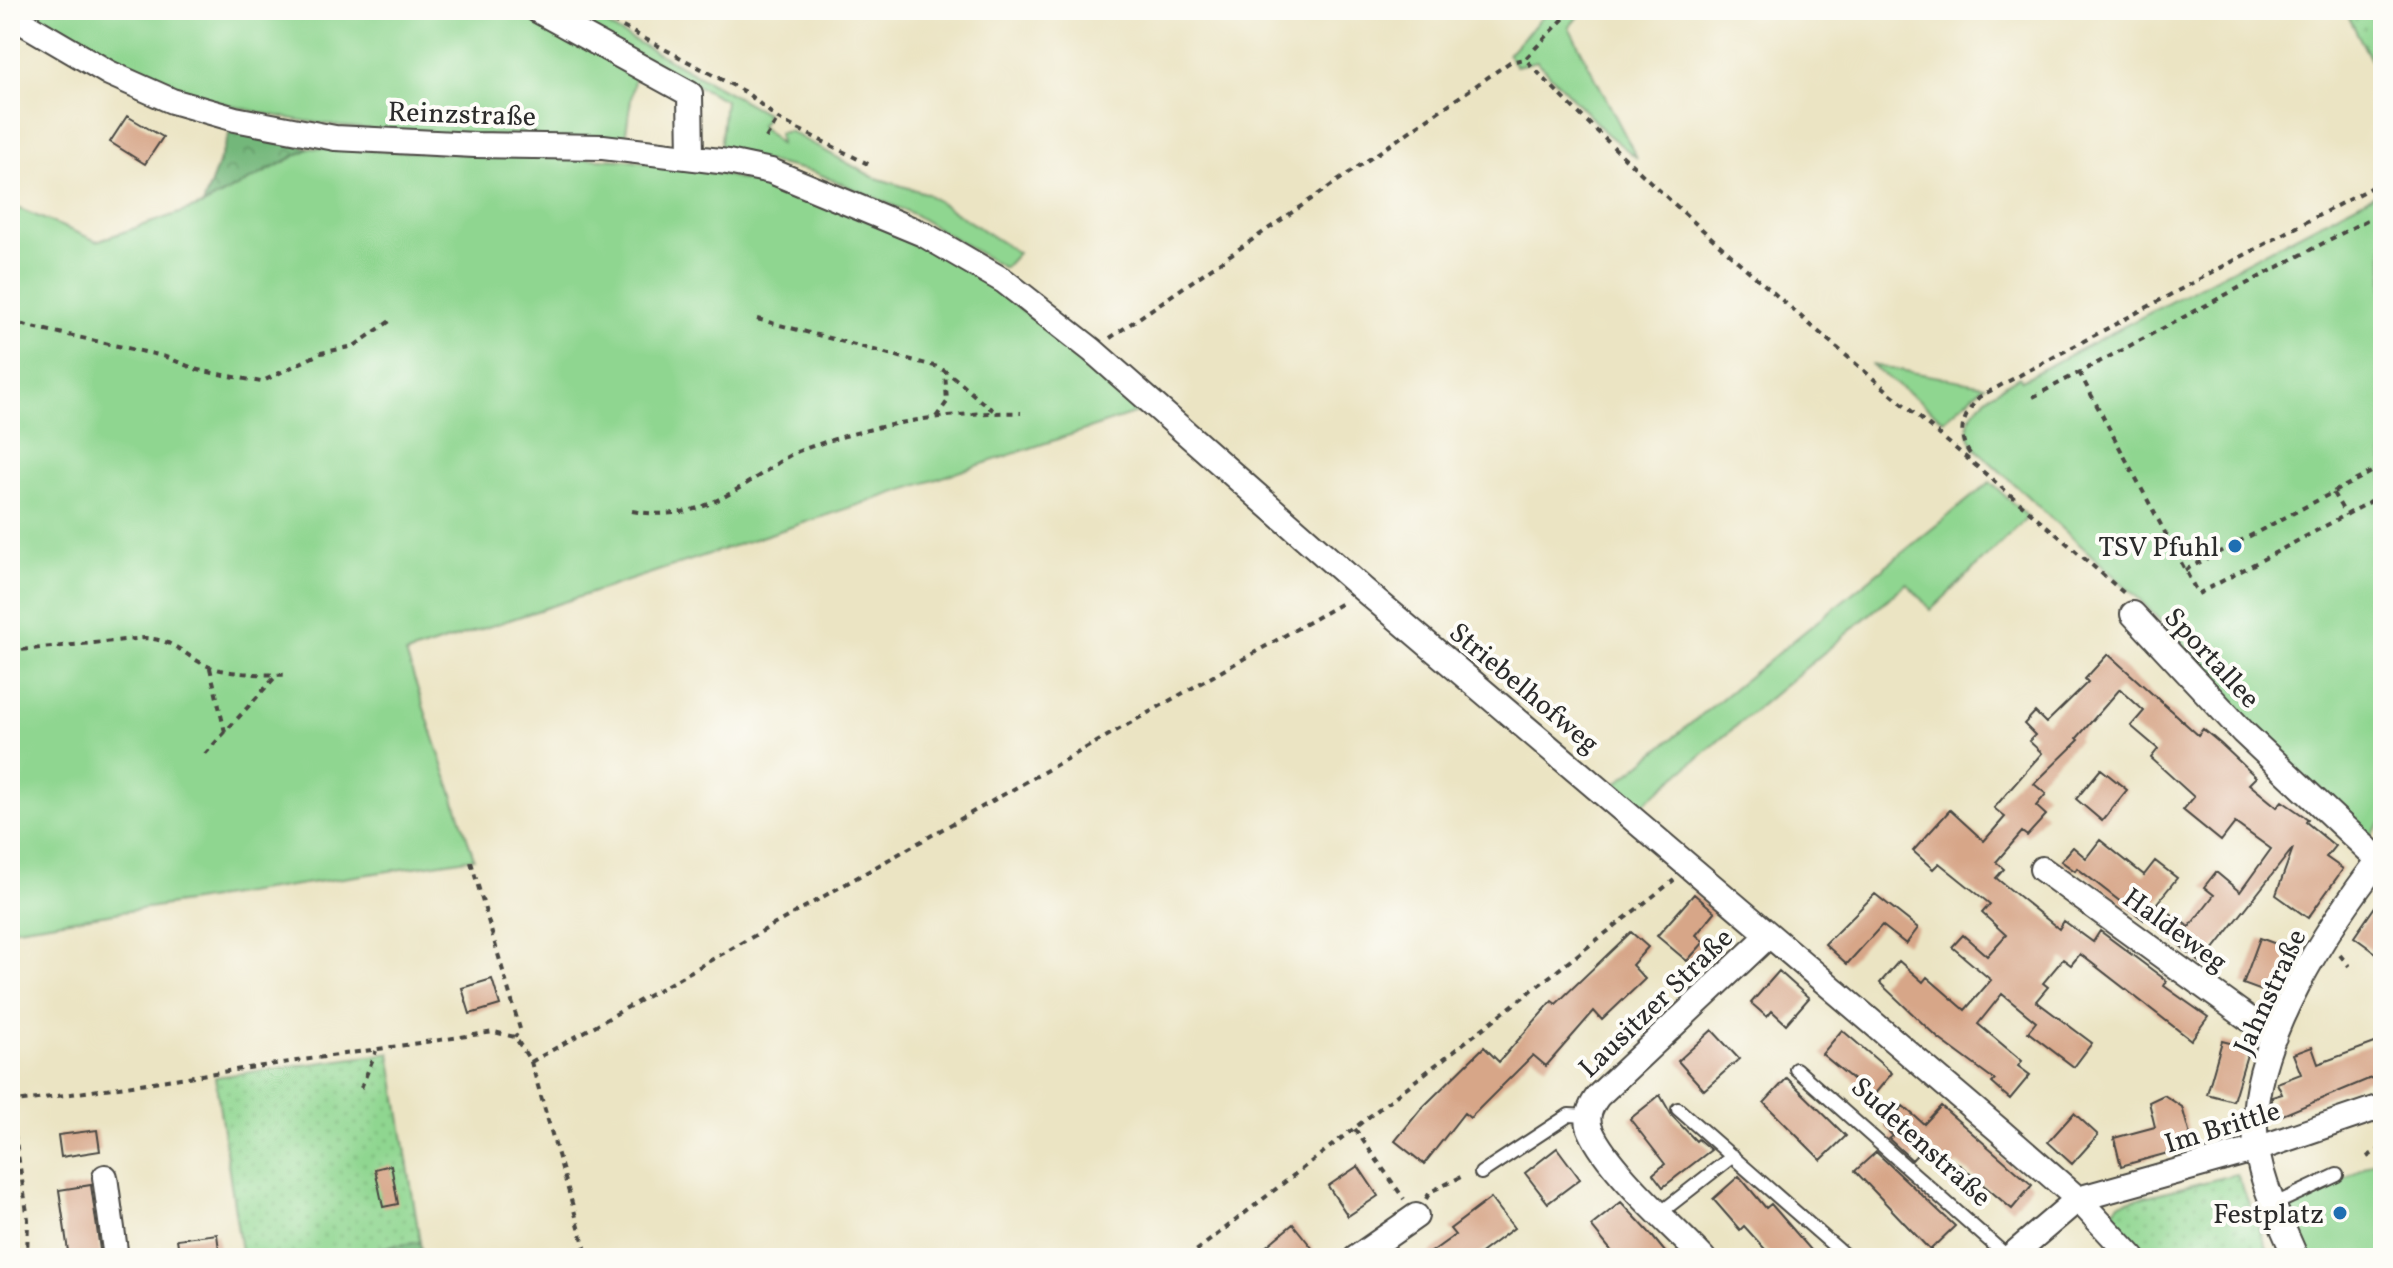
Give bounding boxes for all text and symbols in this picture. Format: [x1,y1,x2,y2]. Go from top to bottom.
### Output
street label: Reinzstraße [387,93,537,138]
place label: TSV Pfuhl [2098,529,2219,568]
marker: TSV Pfuhl [2226,537,2244,555]
street label: Sportallee [2154,600,2268,718]
street label: Striebelhofweg [1440,614,1607,764]
street label: Haldeweg [2114,880,2235,982]
street label: Lausitzer Straße [1571,920,1743,1088]
street label: Jahnstraße [2225,923,2317,1061]
street label: Sudetenstraße [1841,1069,1999,1217]
street label: Im Brittle [2160,1092,2285,1164]
place label: Festplatz [2213,1196,2324,1235]
marker: Festplatz [2331,1204,2349,1222]

